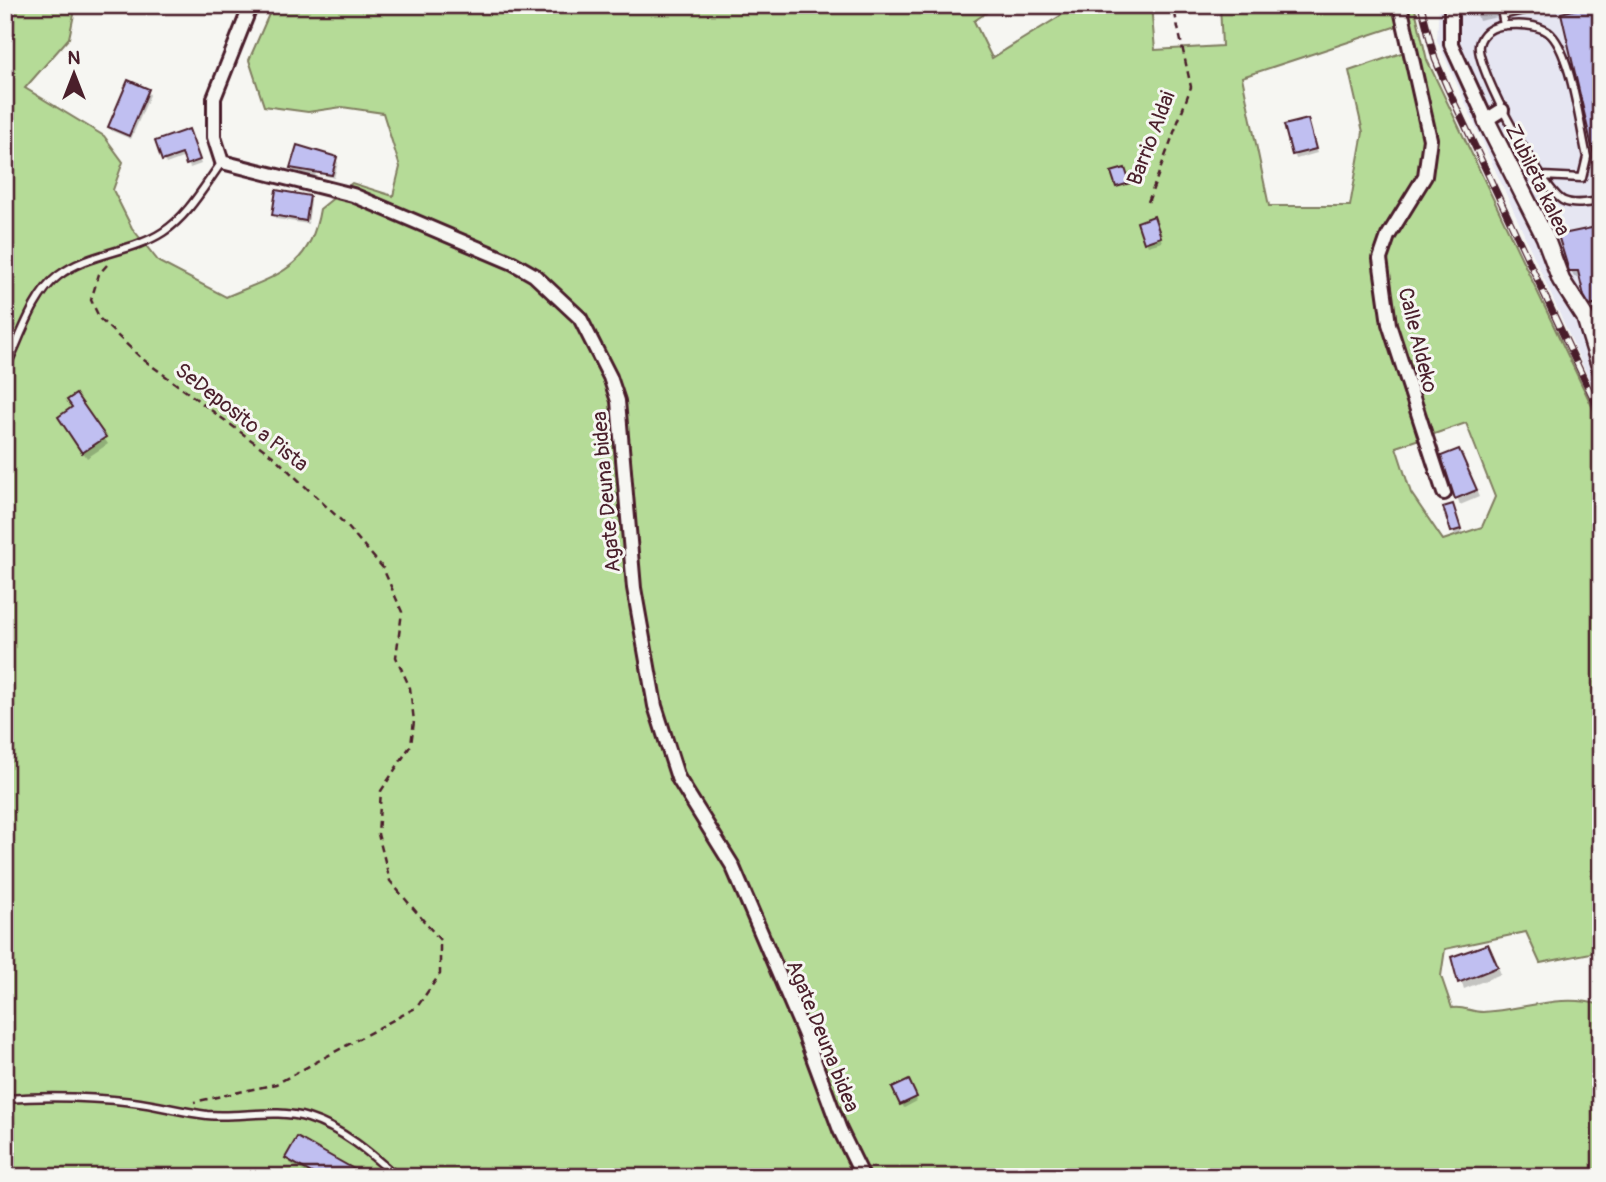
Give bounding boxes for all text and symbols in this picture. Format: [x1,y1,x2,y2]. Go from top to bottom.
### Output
north arrow [38,38,108,108]
text: N [68,46,81,70]
street label: Barrio Aldai [1121,87,1182,189]
street label: Zubileta kalea [1499,120,1576,240]
street label: Calle Aldeko [1391,285,1444,395]
street label: SeDeposito a Pista [170,357,314,478]
street label: Agate Deuna bidea [586,410,627,574]
street label: Agate Deuna bidea [780,956,865,1116]

